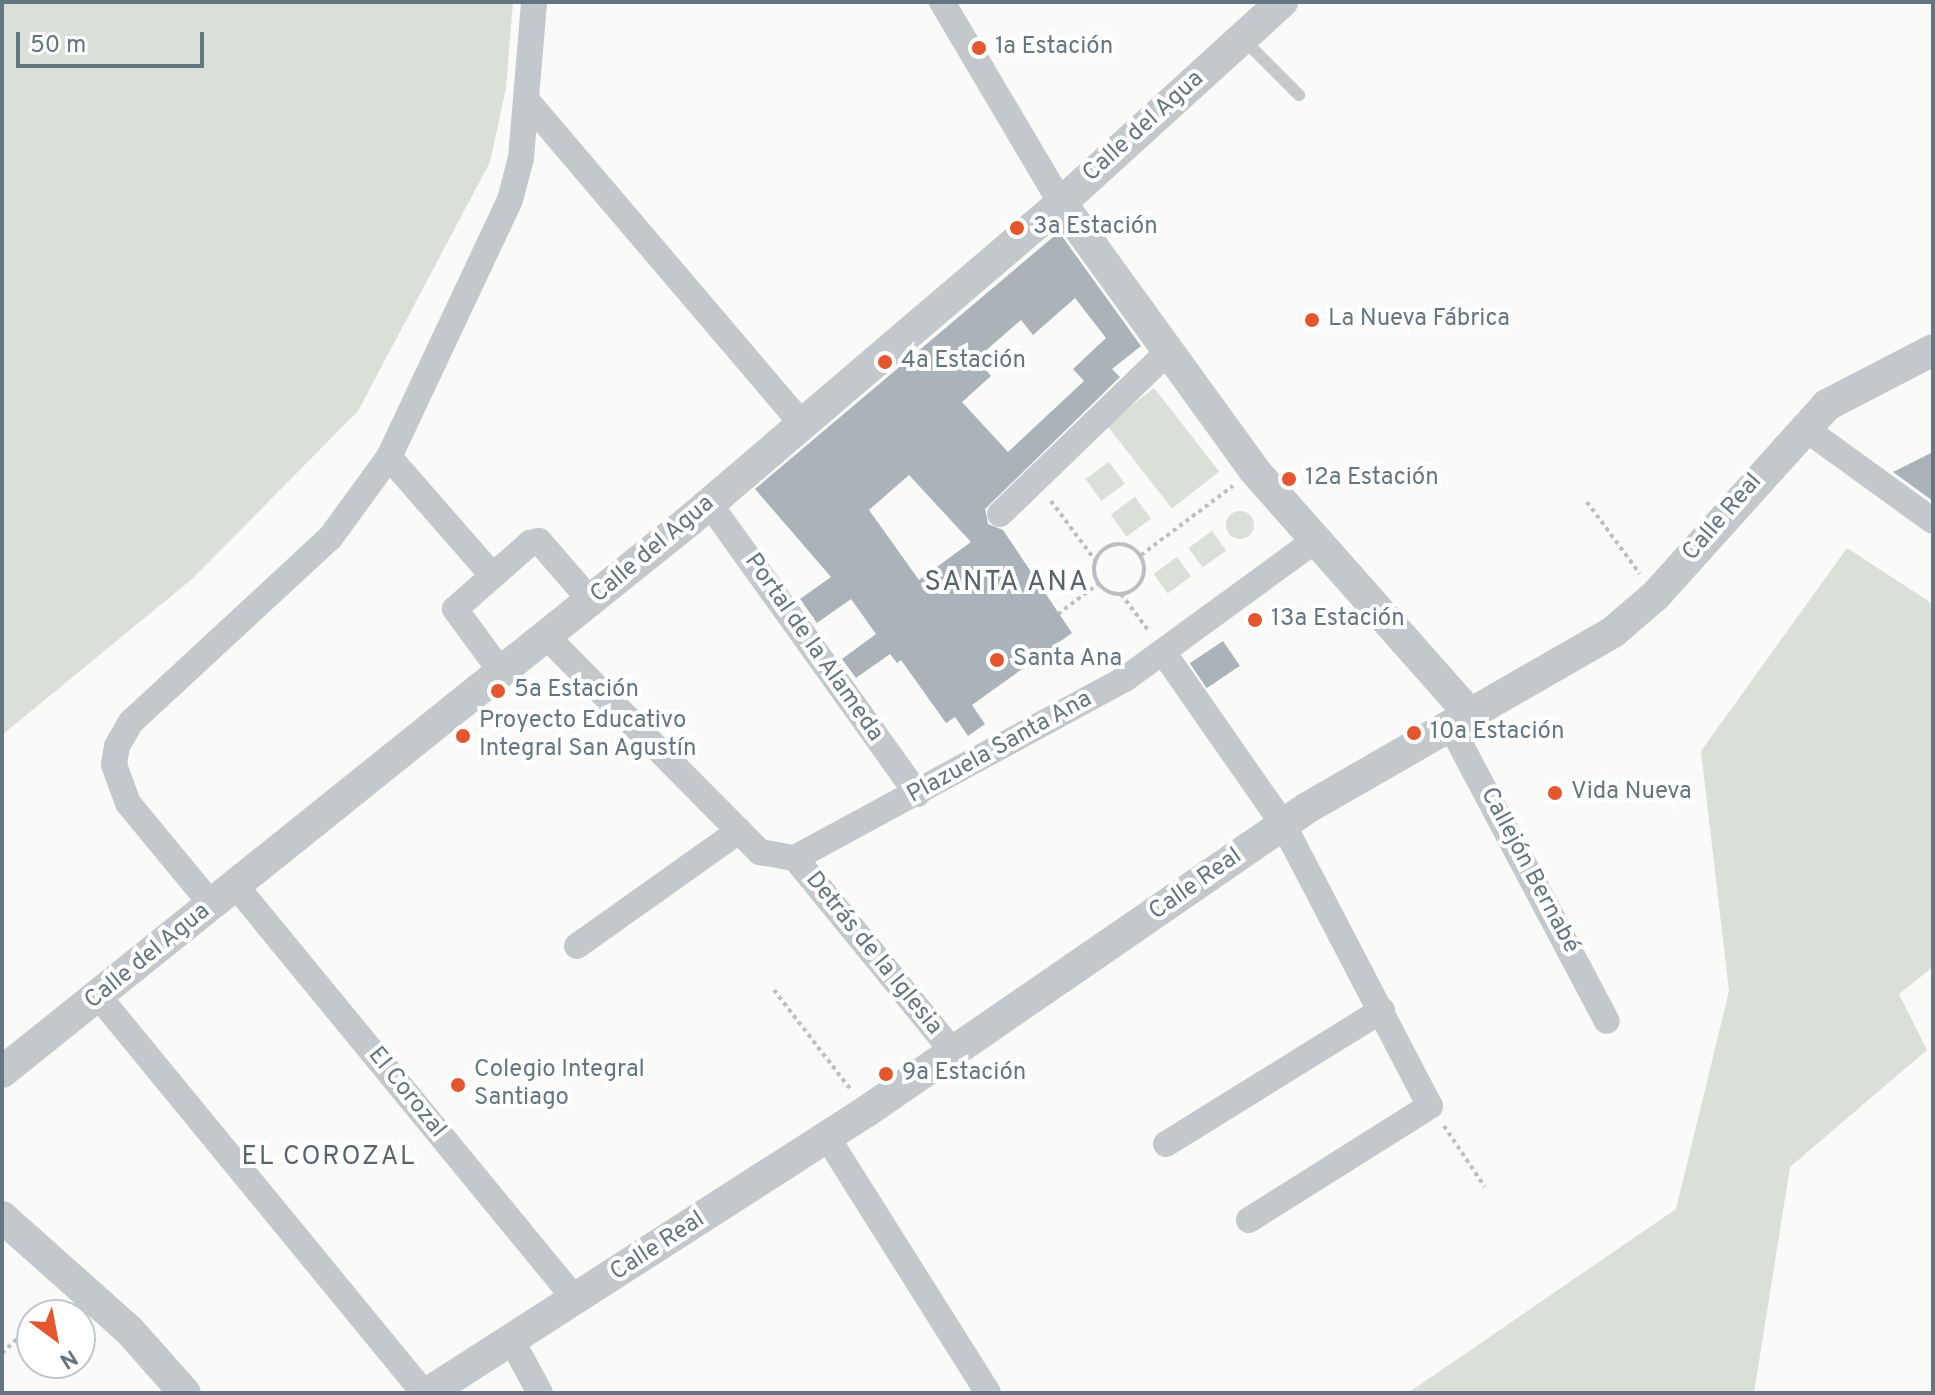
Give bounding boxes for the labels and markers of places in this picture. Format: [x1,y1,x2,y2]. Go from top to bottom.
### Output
place label: 1a Estación [995,34,1113,62]
marker: 1a Estación [970,39,988,57]
place label: 3a Estación [1033,214,1158,242]
marker: 3a Estación [1008,219,1026,237]
place label: La Nueva Fábrica [1328,306,1510,334]
marker: La Nueva Fábrica [1303,311,1321,329]
place label: 4a Estación [901,348,1026,376]
marker: 4a Estación [876,353,894,371]
place label: 12a Estación [1305,465,1439,493]
marker: 12a Estación [1280,470,1298,488]
place label: 13a Estación [1271,606,1405,634]
marker: 13a Estación [1246,611,1264,629]
place label: Santa Ana [1013,646,1123,674]
marker: Santa Ana [988,651,1006,669]
place label: 5a Estación [514,677,639,705]
marker: 5a Estación [489,682,507,700]
place label: Proyecto Educativo Integral San Agustín [479,708,697,764]
place label: 10a Estación [1430,719,1564,747]
marker: 10a Estación [1405,724,1423,742]
marker: Proyecto Educativo Integral San Agustín [454,727,472,745]
place label: Vida Nueva [1571,779,1692,807]
marker: Vida Nueva [1546,784,1564,802]
place label: Colegio Integral Santiago [474,1057,645,1113]
place label: 9a Estación [902,1060,1026,1088]
marker: 9a Estación [877,1065,895,1083]
marker: Colegio Integral Santiago [449,1076,467,1094]

